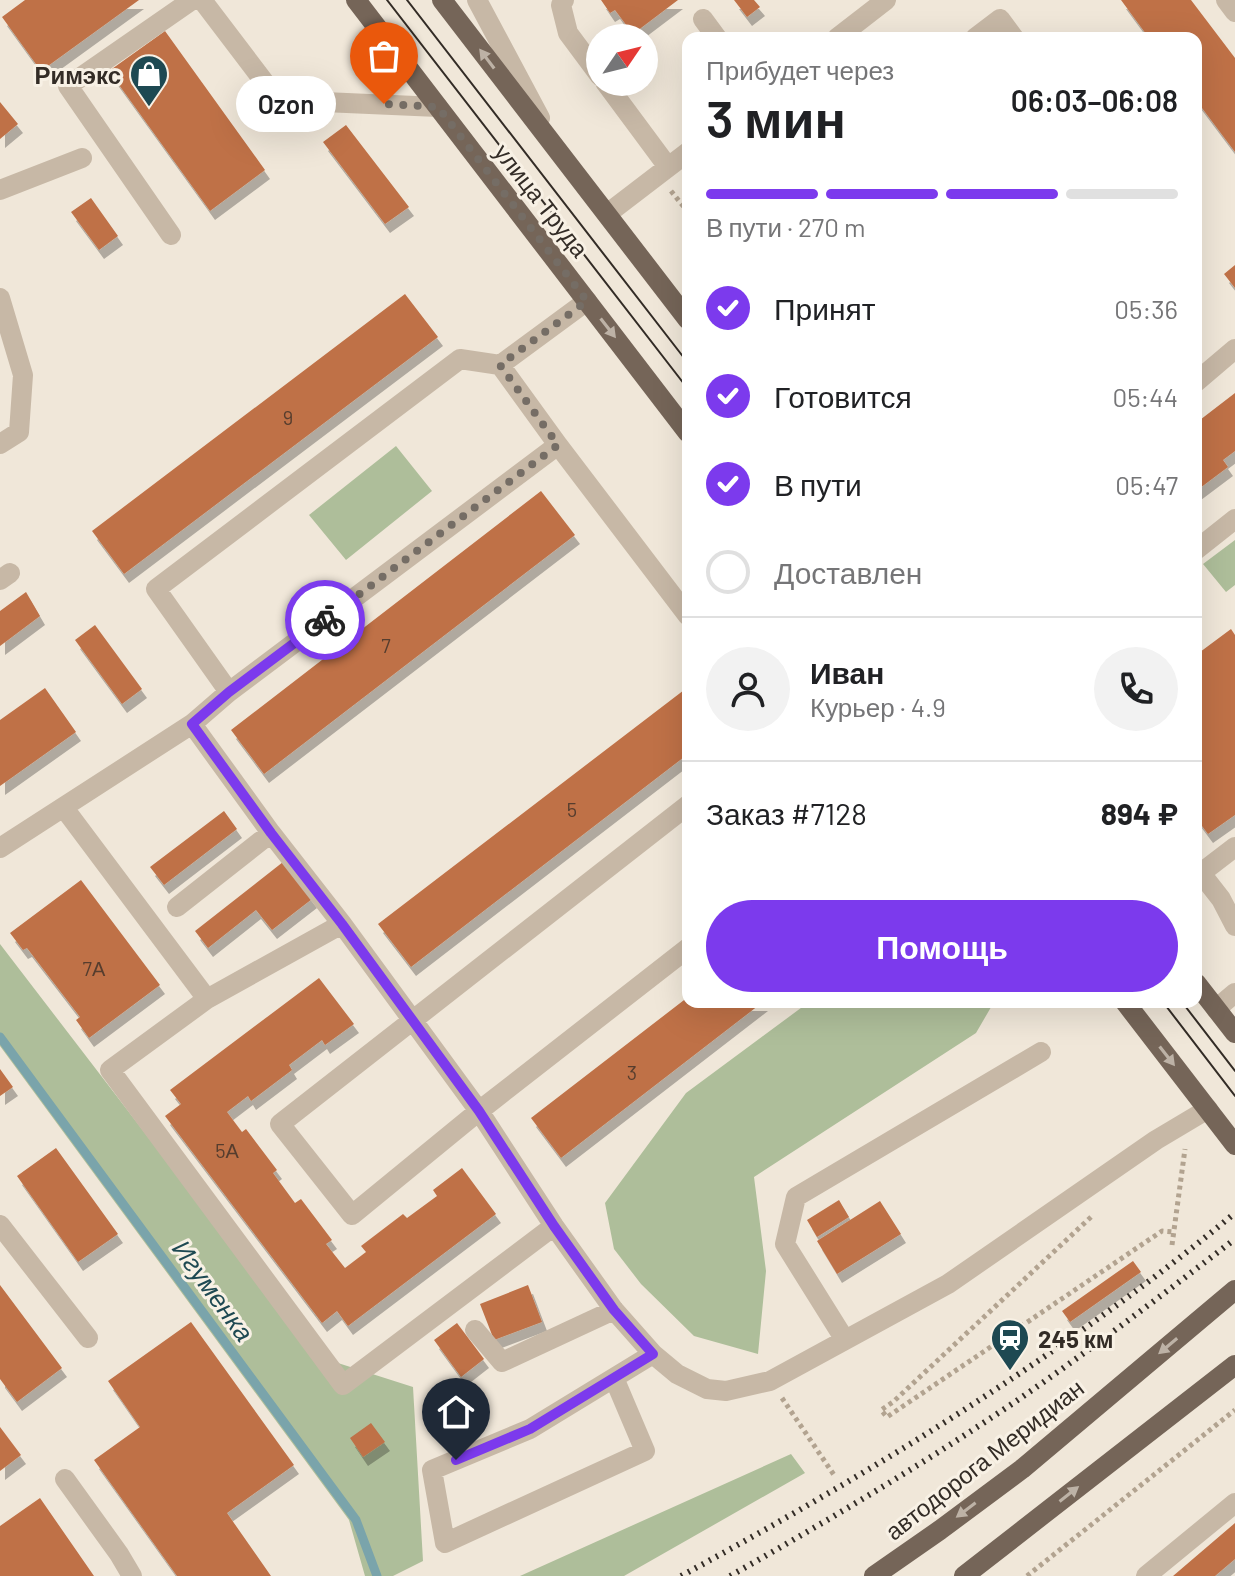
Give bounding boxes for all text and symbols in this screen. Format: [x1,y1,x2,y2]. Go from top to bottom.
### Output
pin [350,22,418,104]
north arrow [586,24,658,96]
map controls [586,24,658,96]
icon: bag [362,34,406,78]
one-way arrow [479,48,495,69]
shop icon: Римэкс [128,53,170,108]
text: Прибудет через [706,54,894,85]
place label: Римэкс [35,60,121,89]
callout: Ozon [236,76,336,132]
text: 06:03–06:08 [1011,82,1178,118]
text: 3 мин [706,86,846,148]
text: Ozon [258,88,314,119]
street label: улица Труда [489,138,596,263]
text: В пути · 270 m [706,211,866,242]
icon: check [706,286,750,330]
text: Принят [774,290,876,326]
text: 05:36 [1114,293,1178,324]
one-way arrow [599,318,616,338]
icon: check [706,374,750,418]
text: Готовится [774,378,912,414]
text: 05:44 [1112,381,1178,412]
house number: 9 [283,405,293,429]
icon: check [706,462,750,506]
text: В пути [774,466,862,502]
text: 05:47 [1115,469,1178,500]
text: Доставлен [774,554,922,590]
courier [285,580,365,660]
icon: bike [303,598,347,642]
house number: 7 [381,633,391,657]
button: person [706,647,790,731]
button: phone [1094,647,1178,731]
text: Иван [810,654,884,690]
text: Курьер · 4.9 [810,691,946,722]
text: Заказ #7128 [706,795,867,831]
text: 894 ₽ [1101,795,1178,831]
house number: 5 [567,797,577,821]
button: Помощь [706,900,1178,992]
house number: 7А [83,956,106,980]
one-way arrow [1158,1046,1174,1066]
house number: 3 [627,1060,637,1084]
house number: 5А [215,1138,239,1162]
water label: Игуменка [167,1233,261,1347]
station icon: 245 км [989,1317,1031,1372]
place label: 245 км [1038,1324,1113,1353]
one-way arrow [1158,1337,1178,1354]
street label: автодорога Меридиан [879,1372,1089,1546]
pin [422,1378,490,1460]
icon: home [434,1390,478,1434]
one-way arrow [1059,1486,1079,1502]
one-way arrow [956,1502,977,1517]

